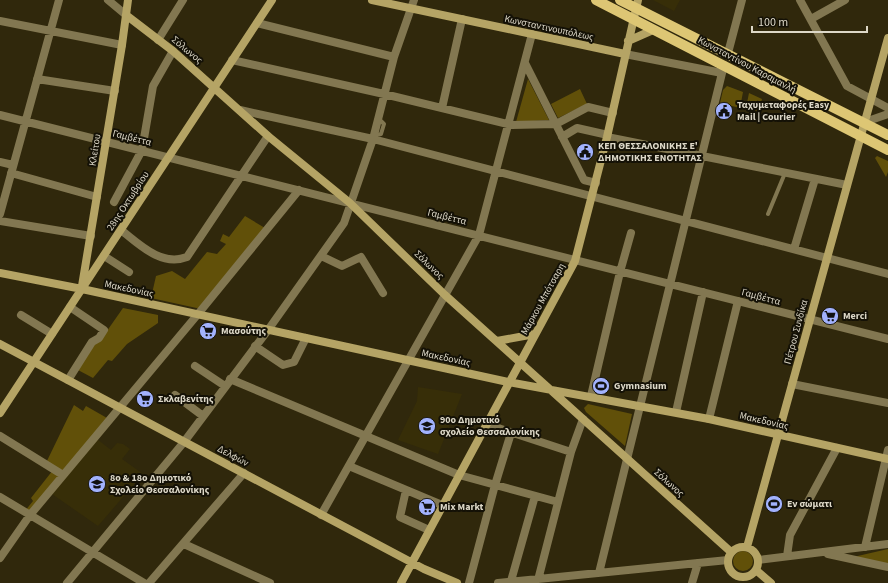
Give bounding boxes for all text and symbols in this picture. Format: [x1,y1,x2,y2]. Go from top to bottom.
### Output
scale bar [752,8,867,34]
street label: Κωνσταντινουπόλεως [503,12,596,44]
text: 100 m [758,14,788,31]
street label: Σόλωνος [169,33,206,68]
street label: Κωνσταντίνου Καραμανλή [695,33,799,97]
place label: Ταχυμεταφορές Easy Mail | Courier [737,98,830,124]
public building icon: Ταχυμεταφορές Easy Mail | Courier [714,101,734,121]
street label: Γαμβέττα [111,126,153,150]
street label: Κλείτου [86,133,104,167]
place label: ΚΕΠ ΘΕΣΣΑΛΟΝΙΚΗΣ Ε' ΔΗΜΟΤΙΚΗΣ ΕΝΟΤΗΤΑΣ [598,139,702,165]
public building icon: ΚΕΠ ΘΕΣΣΑΛΟΝΙΚΗΣ Ε' ΔΗΜΟΤΙΚΗΣ ΕΝΟΤΗΤΑΣ [575,142,595,162]
street label: 28ης Οκτωβρίου [103,168,153,234]
street label: Γαμβέττα [426,205,468,229]
street label: Σόλωνος [411,247,447,283]
street label: Μάρκου Μπότσαρη [517,261,569,337]
street label: Μακεδονίας [103,277,156,301]
street label: Γαμβέττα [740,285,782,309]
street label: Πέτρου Συνδίκα [781,298,811,366]
supermarket icon: Merci [820,306,840,326]
place label: Merci [843,309,867,323]
supermarket icon: Μασούτης [198,321,218,341]
place label: Μασούτης [221,324,266,338]
street label: Μακεδονίας [420,346,473,370]
sports icon: Gymnasium [591,376,611,396]
place label: Gymnasium [614,379,667,393]
supermarket icon: Σκλαβενίτης [135,389,155,409]
place label: Σκλαβενίτης [158,392,214,406]
street label: Μακεδονίας [738,409,791,434]
place label: 90ο Δημοτικό σχολείο Θεσσαλονίκης [440,413,540,439]
school or university icon: 90ο Δημοτικό σχολείο Θεσσαλονίκης [417,416,437,436]
street label: Δελφών [215,442,251,470]
street label: Σόλωνος [651,466,688,501]
place label: 8ο & 18ο Δημοτικό Σχολείο Θεσσαλονίκης [110,471,210,497]
school or university icon: 8ο & 18ο Δημοτικό Σχολείο Θεσσαλονίκης [87,474,107,494]
sports icon: Εν σώματι [764,494,784,514]
supermarket icon: Mix Markt [417,497,437,517]
place label: Εν σώματι [787,497,832,511]
place label: Mix Markt [440,500,484,514]

